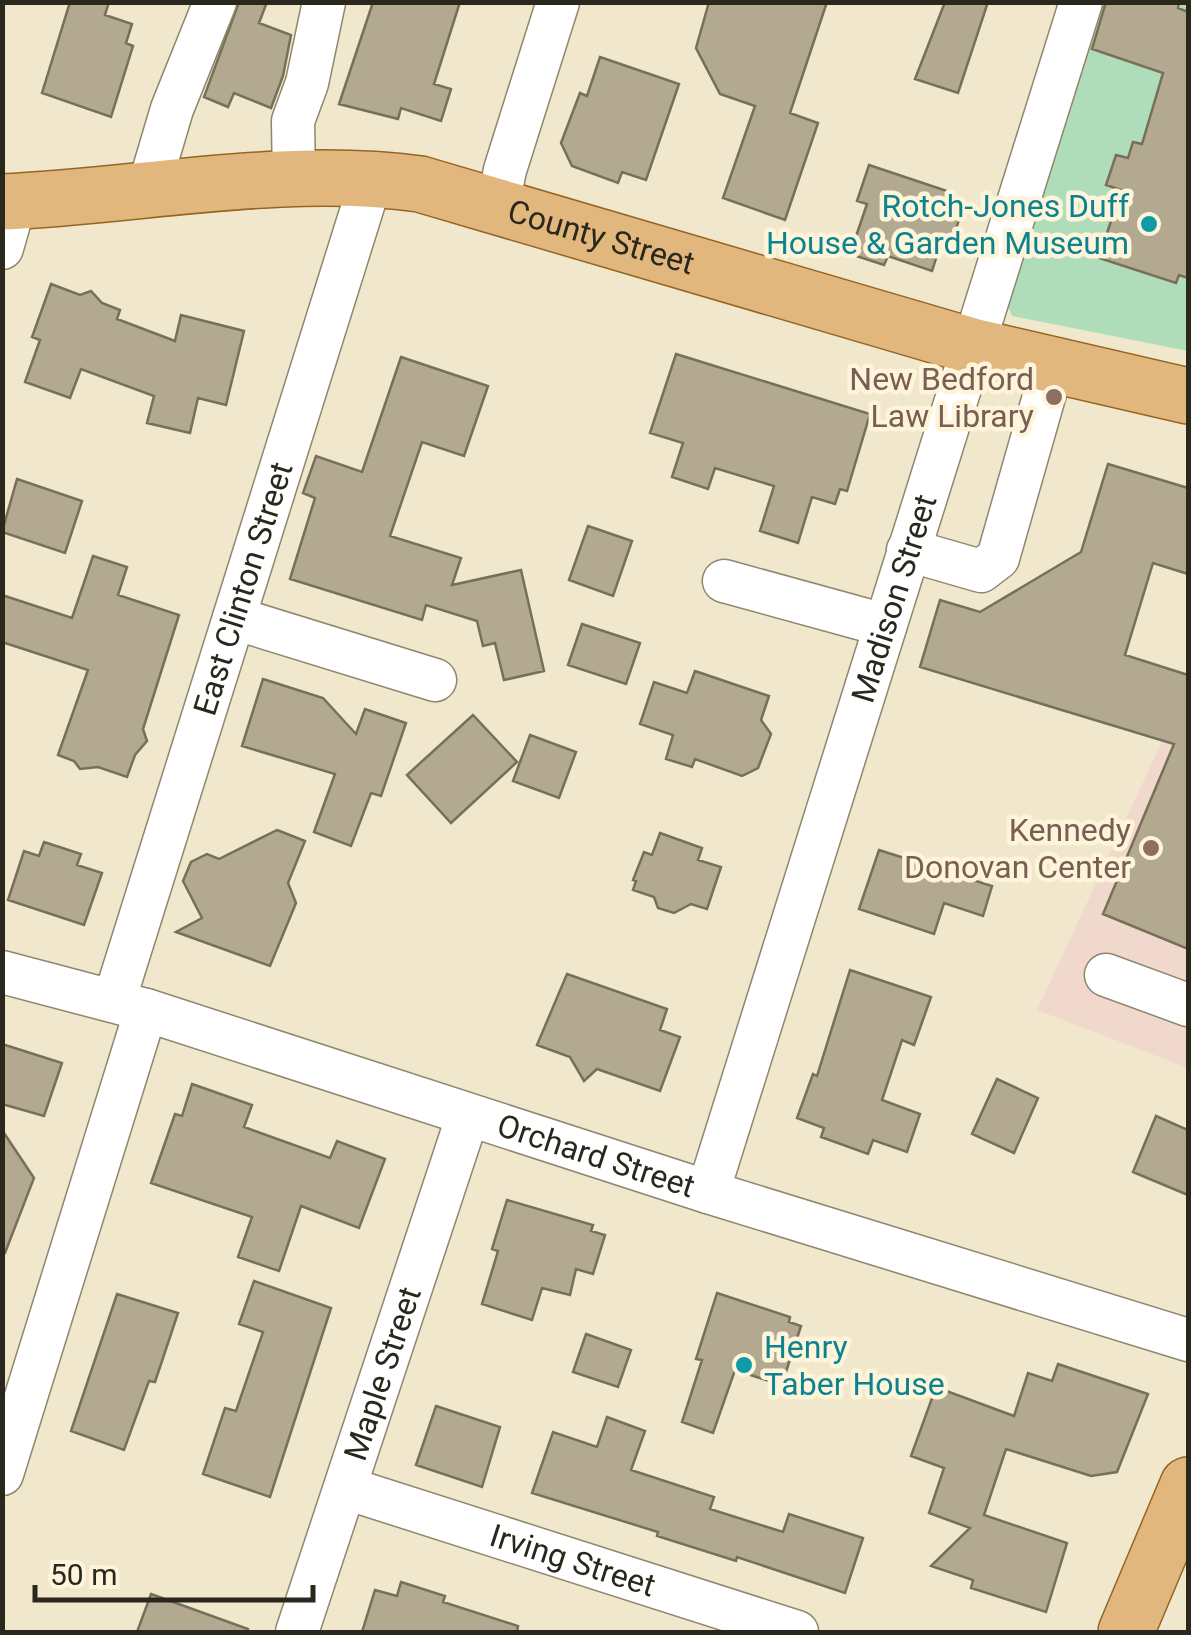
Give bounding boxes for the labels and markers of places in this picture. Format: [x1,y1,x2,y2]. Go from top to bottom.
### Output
place label: Rotch-Jones Duff House & Garden Museum [766,187,1130,262]
marker: Rotch-Jones Duff House & Garden Museum [1138,213,1160,235]
place label: New Bedford Law Library [849,360,1034,435]
marker: New Bedford Law Library [1043,386,1065,408]
place label: Kennedy Donovan Center [904,811,1131,886]
marker: Kennedy Donovan Center [1140,837,1162,859]
place label: Henry Taber House [764,1328,945,1403]
marker: Henry Taber House [733,1354,755,1376]

